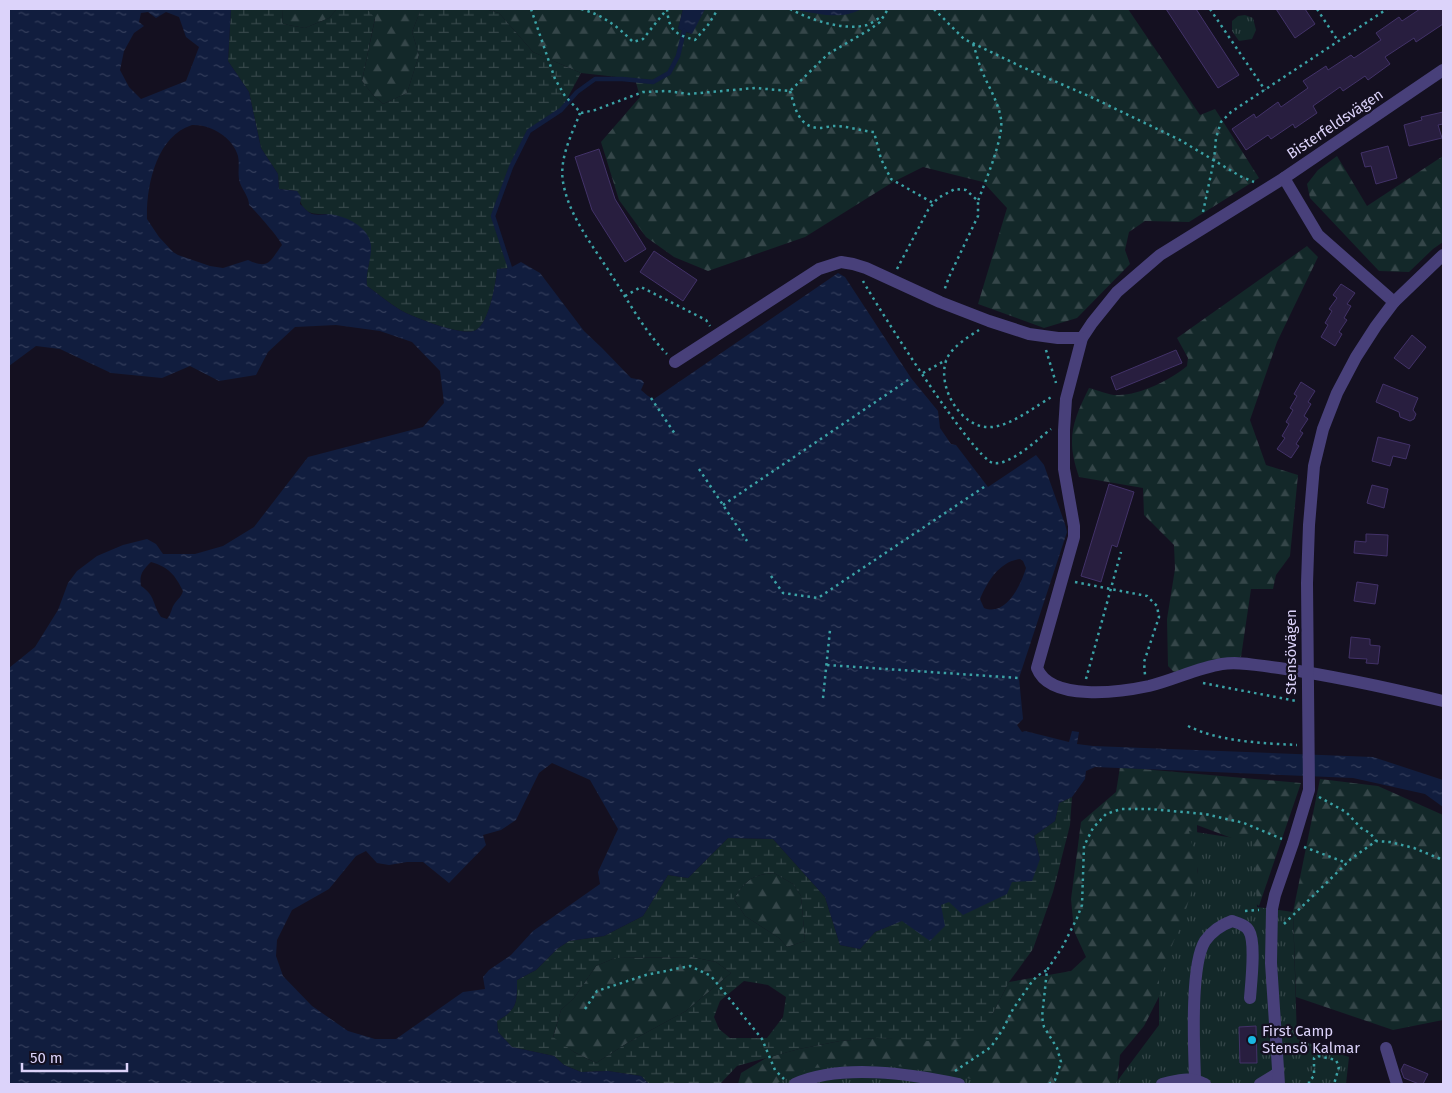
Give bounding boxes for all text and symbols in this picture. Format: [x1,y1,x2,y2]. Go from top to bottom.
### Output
street label: Bisterfeldsvägen [1283,85,1387,163]
street label: Stensövägen [1282,609,1300,695]
place label: First Camp Stensö Kalmar [1262,1022,1360,1057]
marker: First Camp Stensö Kalmar [1246,1034,1258,1046]
scale bar [22,1040,128,1072]
text: 50 m [30,1049,63,1067]

